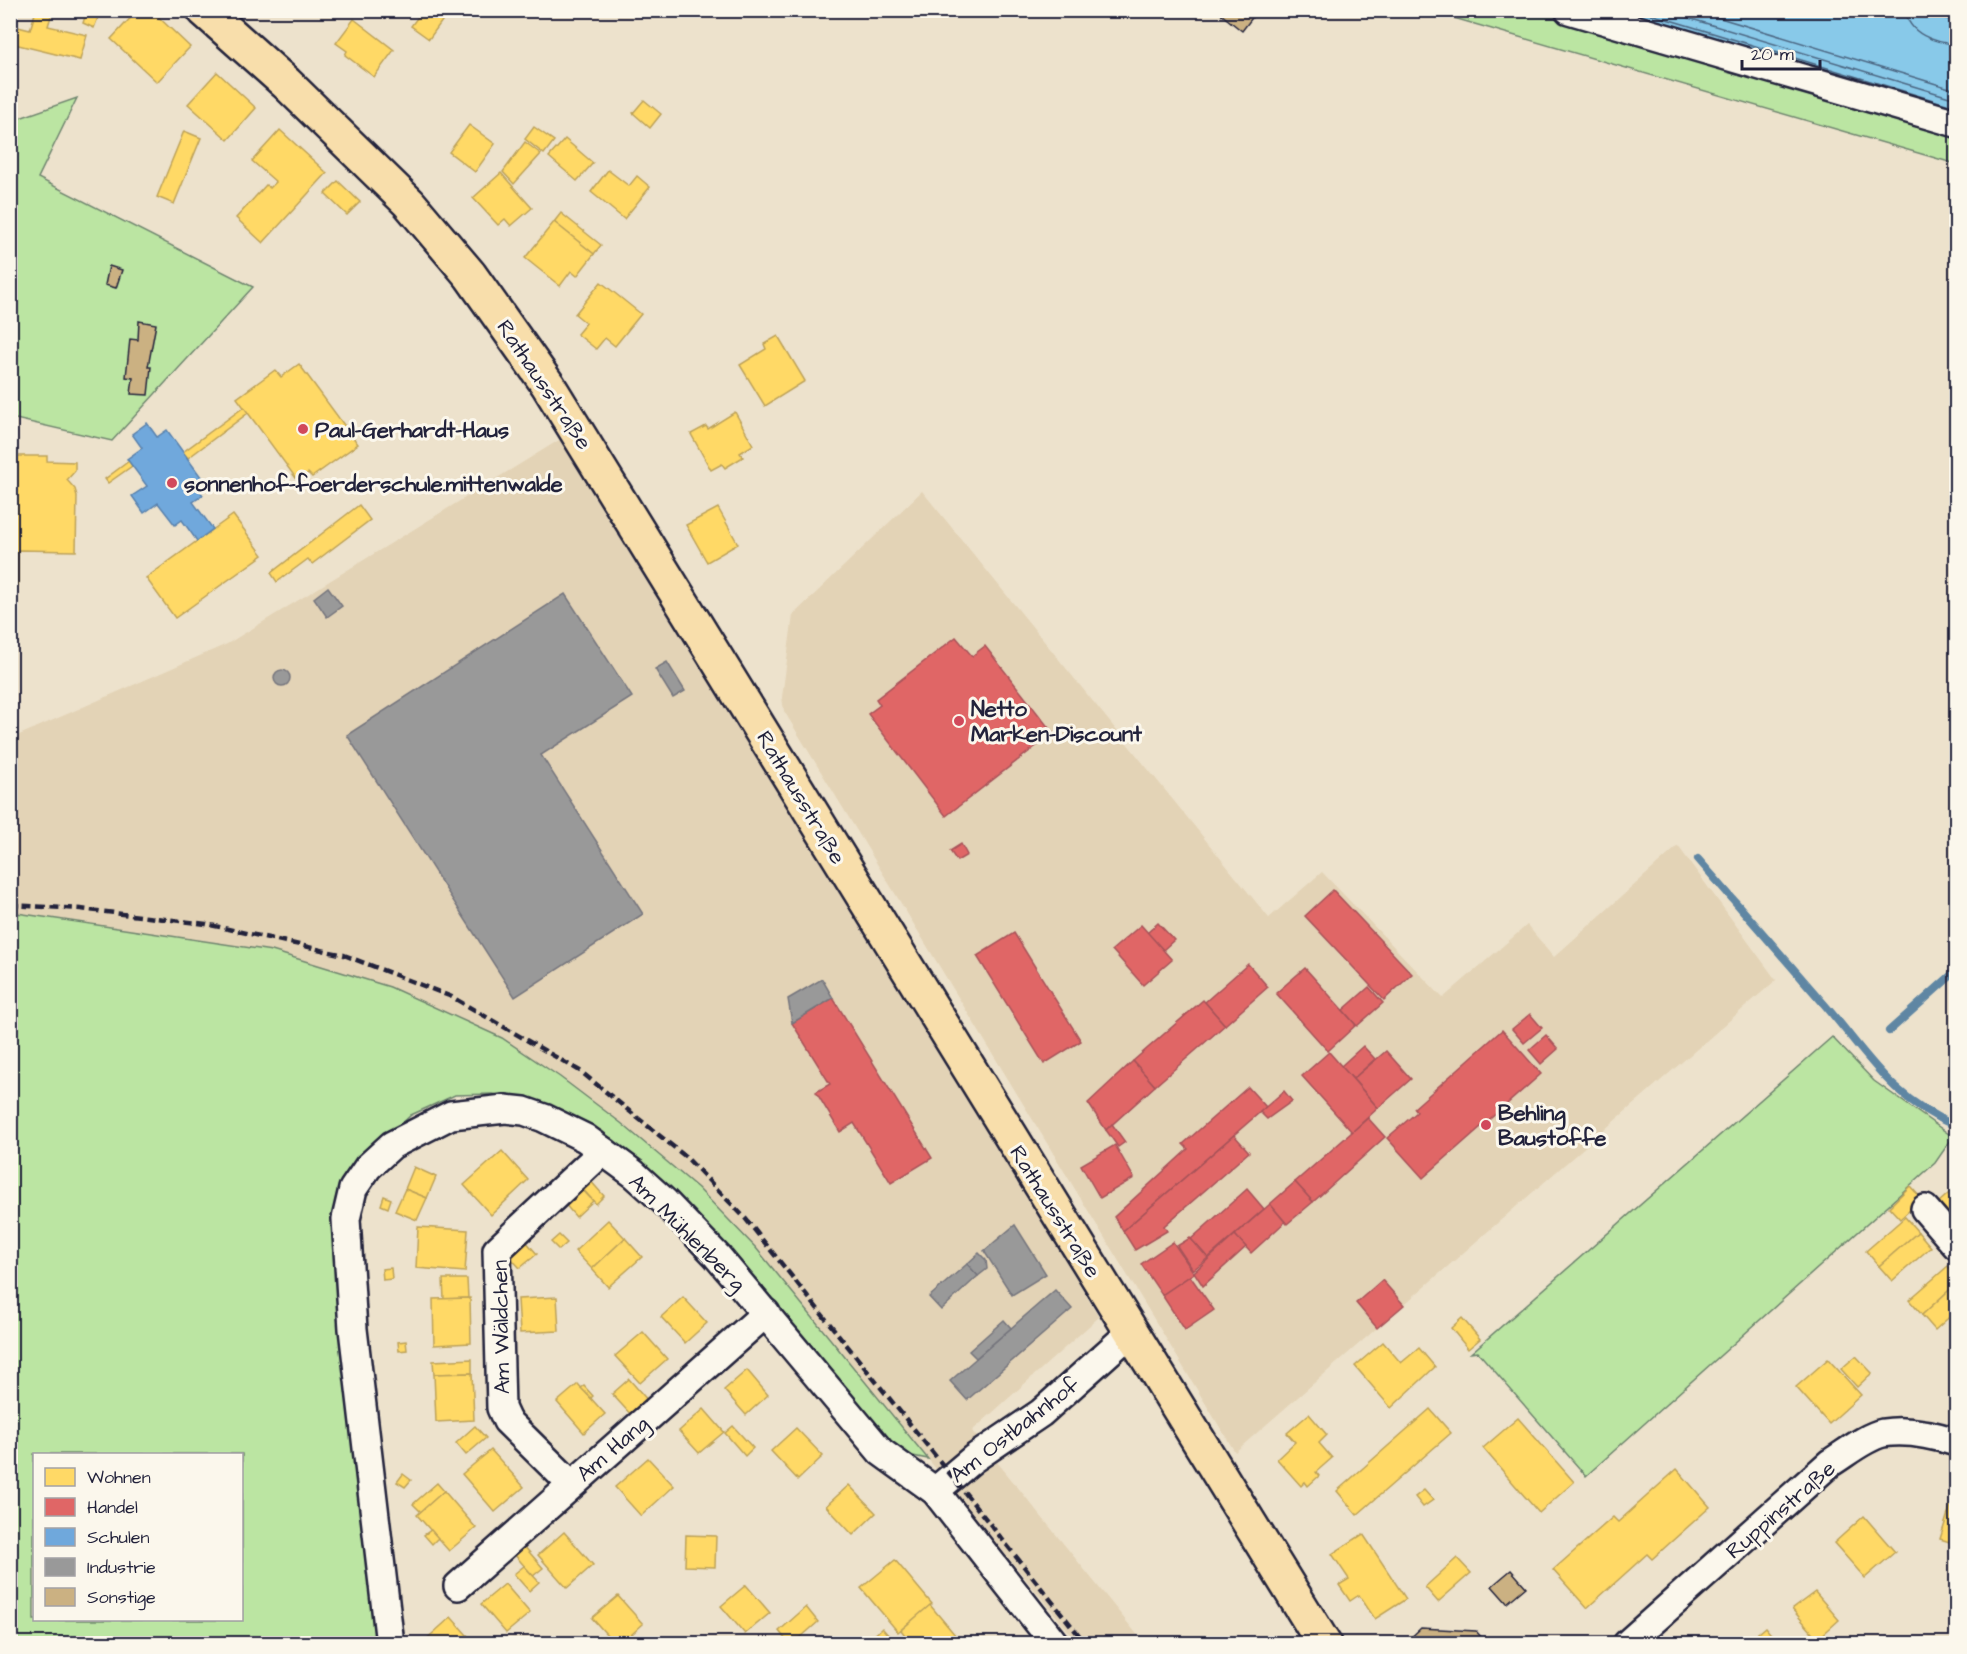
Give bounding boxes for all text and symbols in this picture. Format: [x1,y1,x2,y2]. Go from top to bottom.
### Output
scale bar [1742,33,1820,71]
text: 20 m [1751,42,1794,67]
street label: Rathausstraße [489,314,599,456]
place label: Paul-Gerhardt-Haus [315,415,509,446]
marker: Paul-Gerhardt-Haus [296,422,310,436]
place label: sonnenhof-foerderschule.mittenwalde [184,469,563,500]
marker: sonnenhof-foerderschule.mittenwalde [165,476,179,490]
place label: Netto Marken-Discount [971,694,1143,750]
marker: Netto Marken-Discount [952,714,966,728]
street label: Rathausstraße [749,725,853,871]
place label: Behling Baustoffe [1498,1098,1606,1154]
marker: Behling Baustoffe [1479,1118,1493,1132]
street label: Rathausstraße [1002,1140,1108,1284]
street label: Am Mühlenberg [621,1168,752,1299]
street label: Am Wäldchen [485,1260,518,1394]
street label: Am Ostbahnhof [944,1369,1087,1491]
street label: Am Hang [570,1409,657,1490]
legend [33,1453,243,1621]
street label: Ruppinstraße [1719,1454,1843,1567]
text: Wohnen [87,1465,151,1490]
text: Handel [87,1495,138,1520]
text: Schulen [87,1525,150,1550]
text: Industrie [87,1555,156,1580]
text: Sonstige [87,1585,156,1611]

